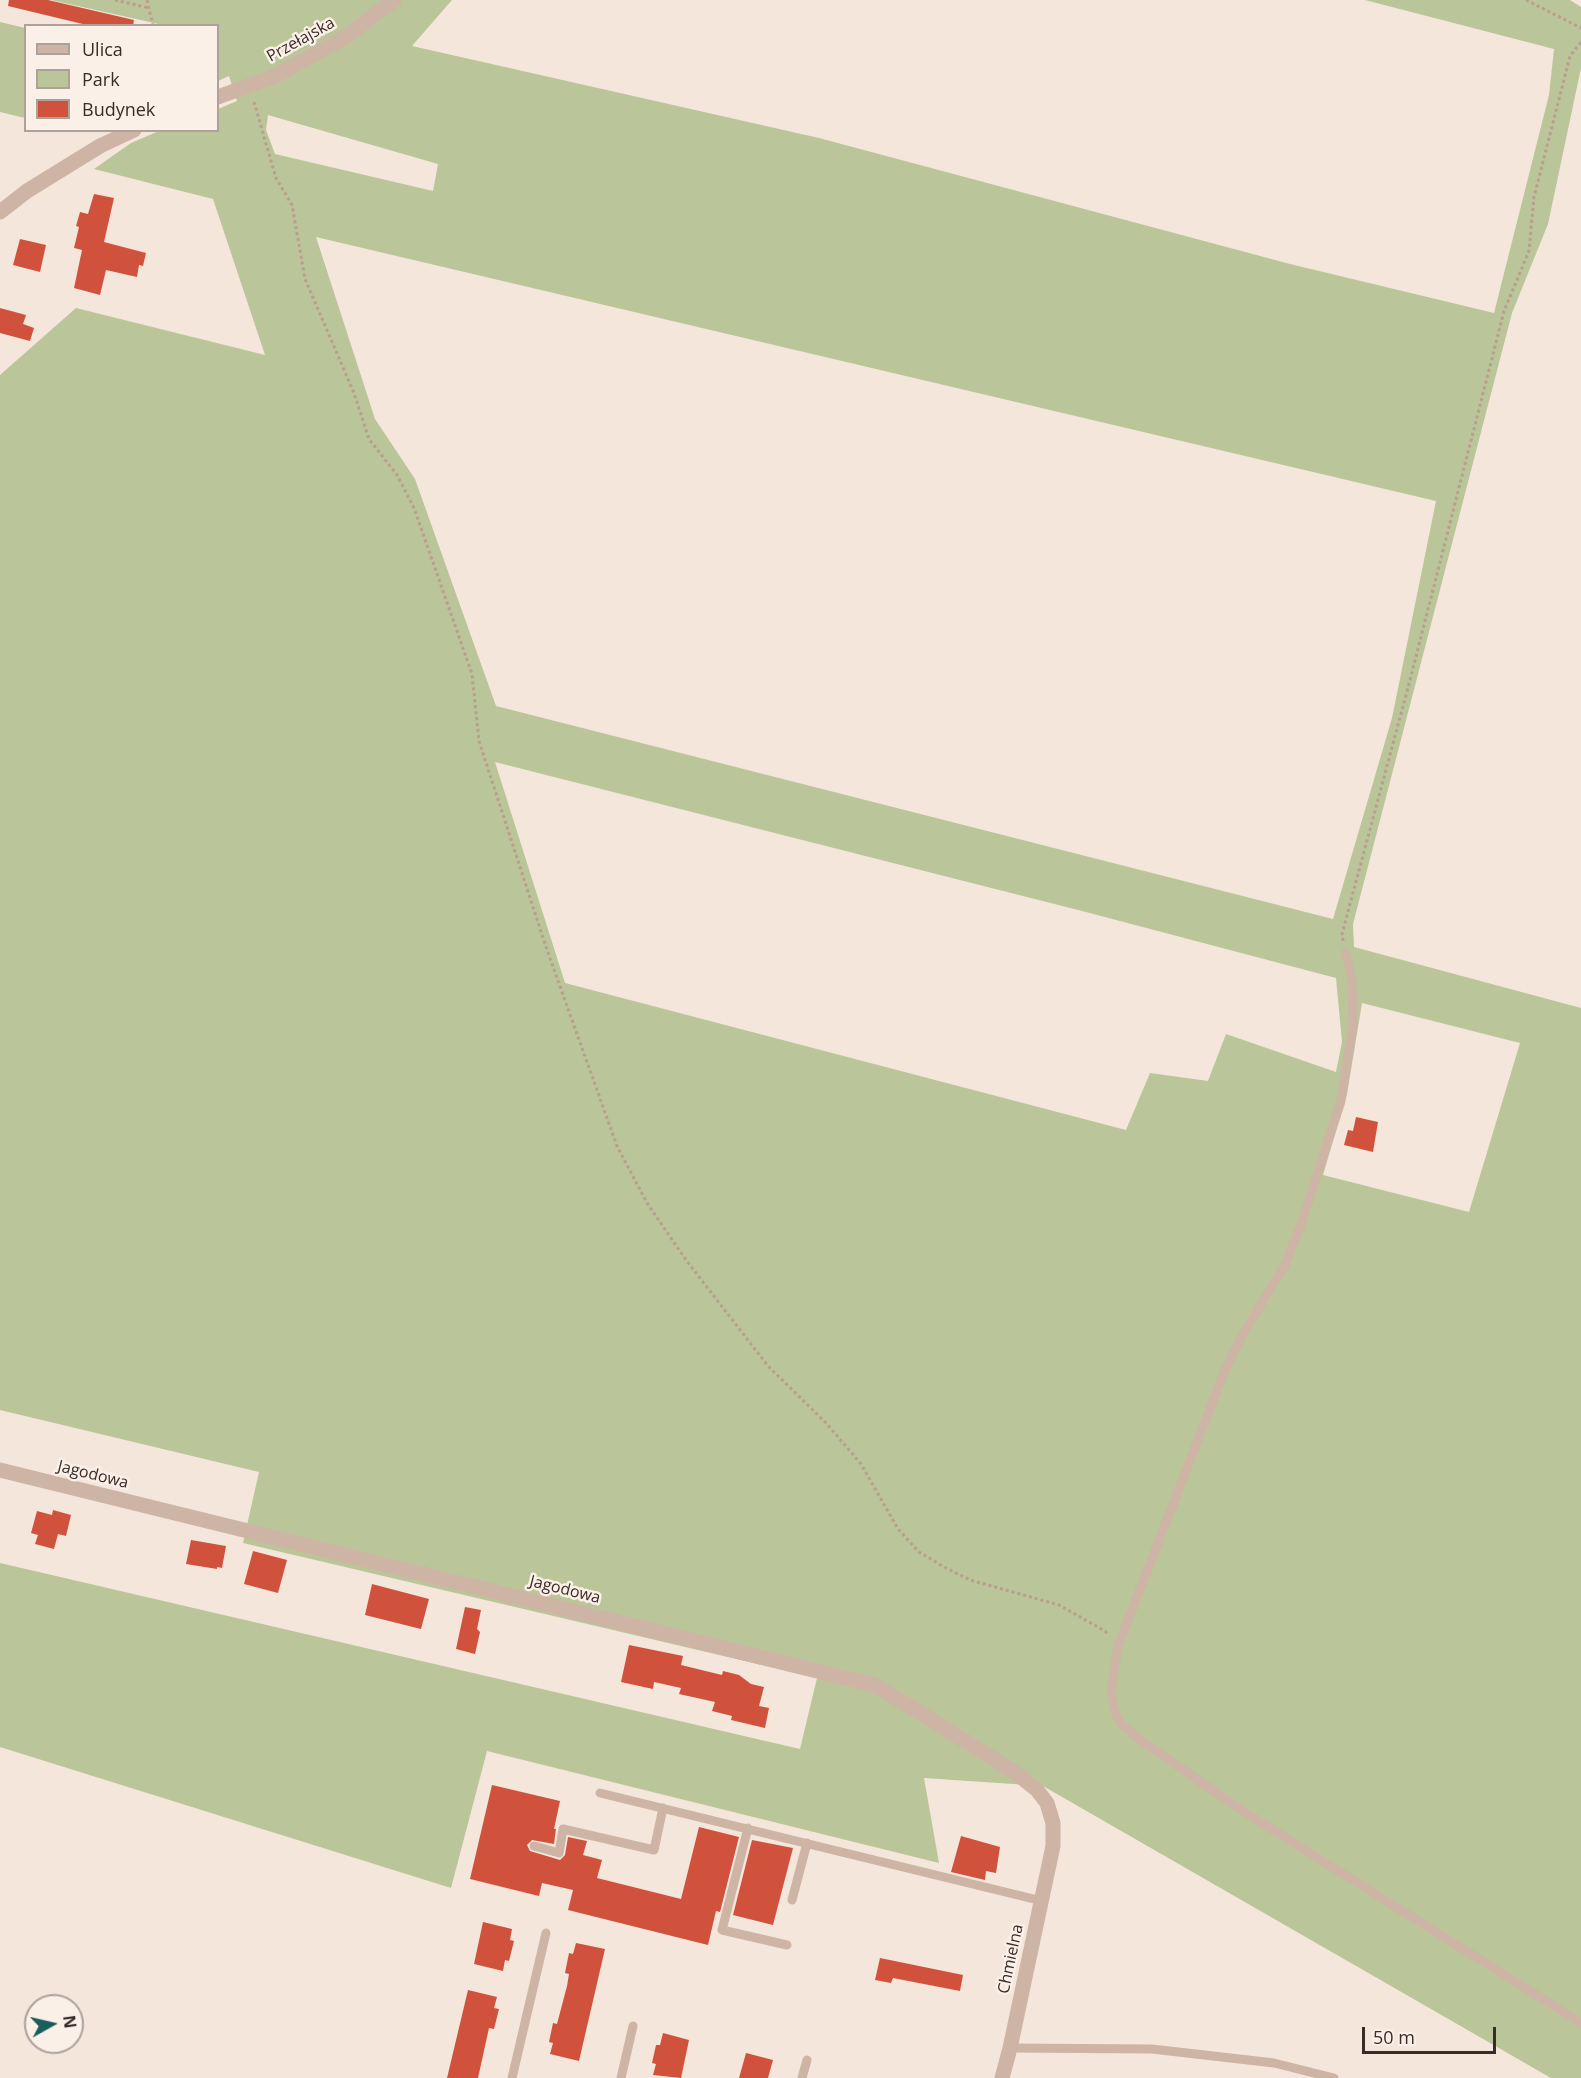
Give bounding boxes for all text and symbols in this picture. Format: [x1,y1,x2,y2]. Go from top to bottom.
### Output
street label: Przełajska [264,14,338,66]
legend [24,24,219,132]
text: Ulica [82,37,123,61]
text: Park [82,67,120,91]
text: Budynek [82,97,155,121]
street label: Jagodowa [56,1457,130,1493]
street label: Jagodowa [528,1572,602,1608]
street label: Chmielna [994,1923,1028,1995]
north arrow [24,1994,84,2054]
text: N [58,2014,82,2030]
scale bar [1365,2015,1498,2053]
text: 50 m [1373,2025,1415,2049]

